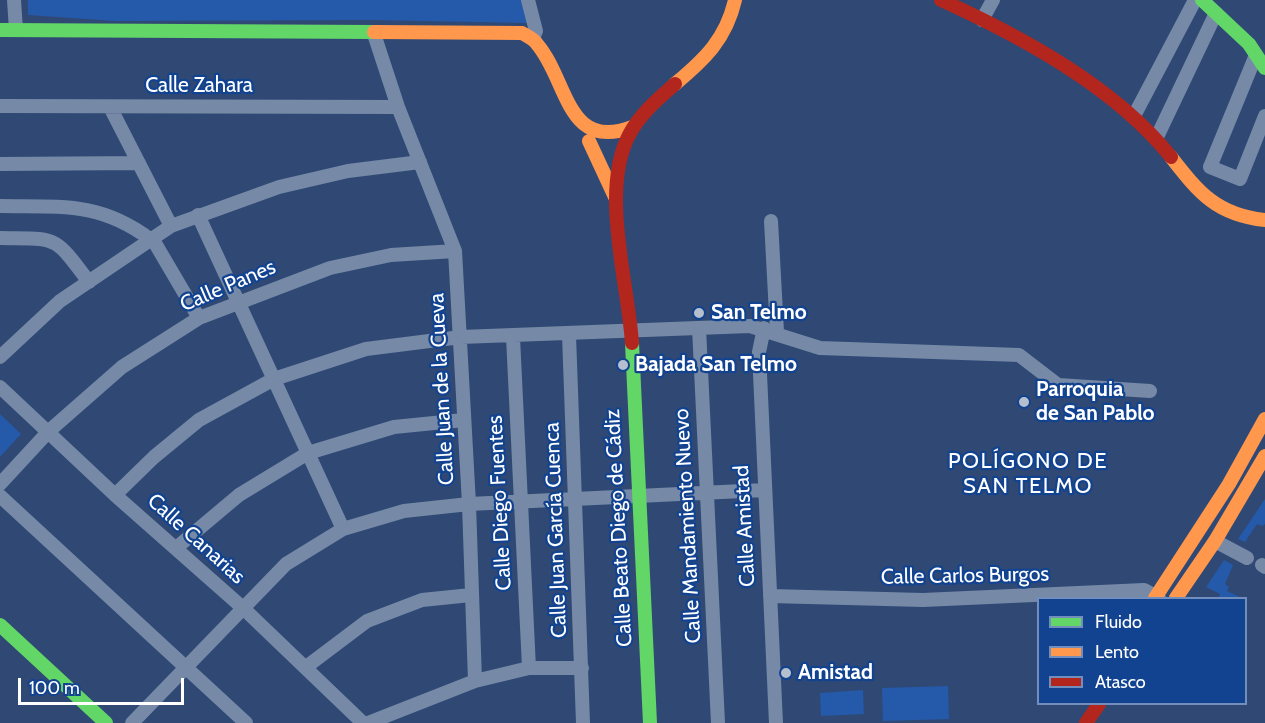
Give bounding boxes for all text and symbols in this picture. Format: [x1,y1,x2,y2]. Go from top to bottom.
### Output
street label: Calle Zahara [145,73,253,99]
street label: Calle Panes [176,255,280,317]
street label: Calle Juan de la Cueva [424,292,460,486]
place label: San Telmo [711,300,807,326]
marker: San Telmo [692,306,706,320]
place label: Bajada San Telmo [635,352,797,378]
marker: Bajada San Telmo [616,358,630,372]
place label: Parroquia de San Pablo [1036,377,1155,427]
marker: Parroquia de San Pablo [1017,395,1031,409]
street label: Calle Mandamiento Nuevo [669,408,707,644]
street label: Calle Beato Diego de Cádiz [600,409,638,647]
street label: Calle Diego Fuentes [483,415,517,591]
street label: Calle Juan García Cuenca [540,422,572,638]
district label: POLÍGONO DE SAN TELMO [948,449,1108,500]
street label: Calle Amistad [729,465,761,587]
street label: Calle Canarias [142,488,250,590]
street label: Calle Carlos Burgos [881,562,1049,590]
legend [1037,597,1247,705]
text: Fluido [1095,611,1142,633]
text: Lento [1095,641,1139,663]
place label: Amistad [798,660,873,686]
scale bar [21,666,188,704]
marker: Amistad [779,666,793,680]
text: Atasco [1095,671,1146,693]
text: 100 m [29,677,80,699]

